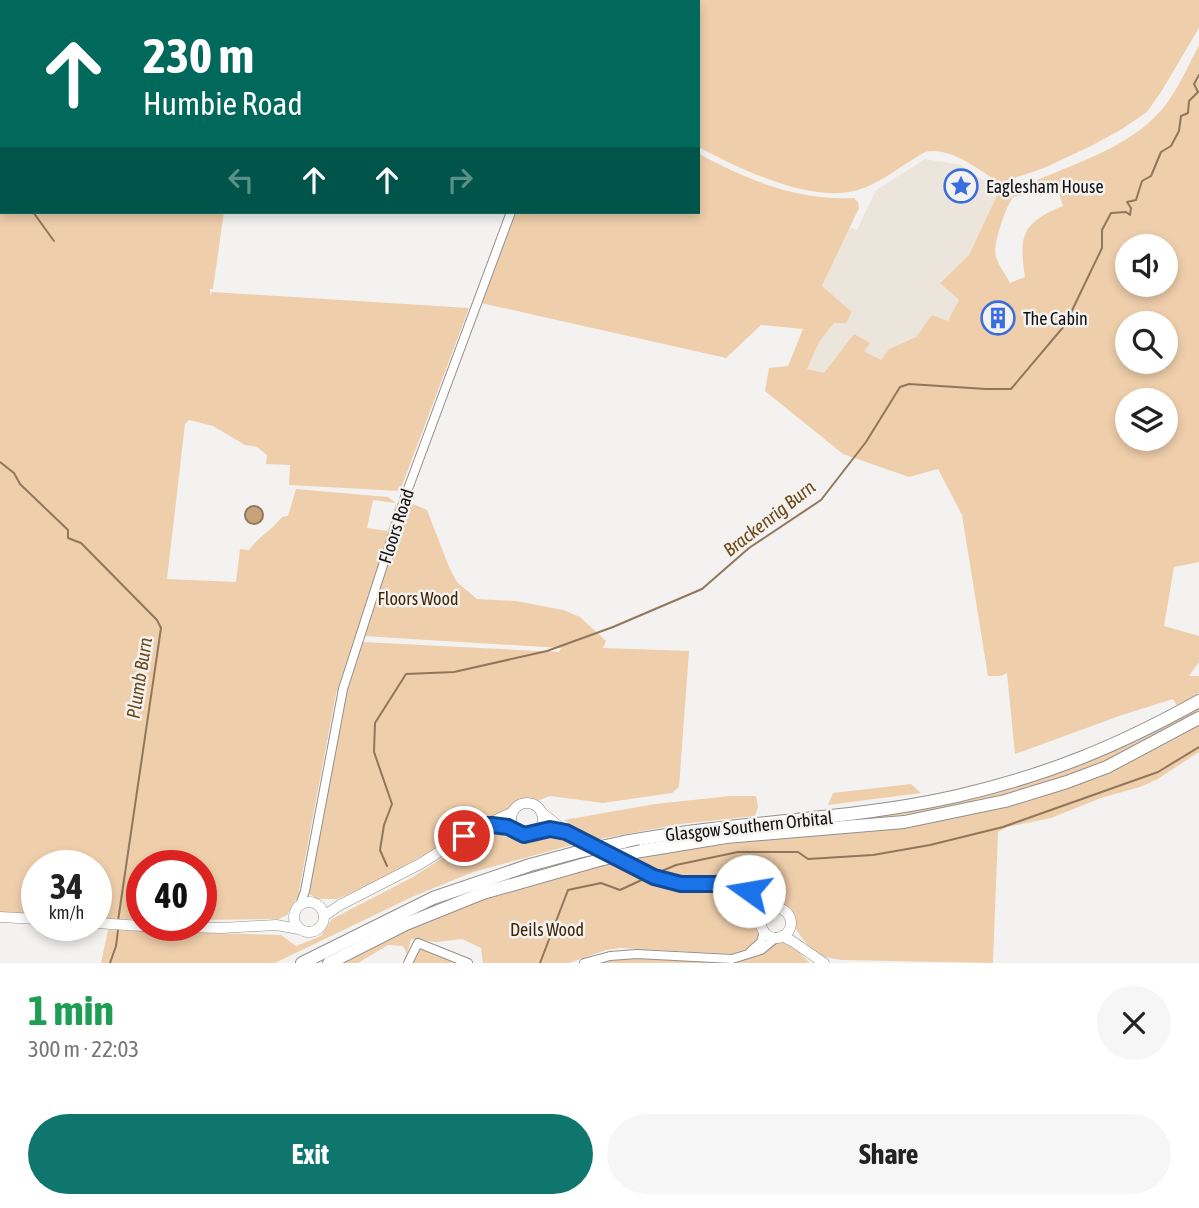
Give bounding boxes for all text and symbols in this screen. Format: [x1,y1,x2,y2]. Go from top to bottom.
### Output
text: 230 m [143,27,254,83]
icon: ahead [28,28,119,119]
text: Humbie Road [143,85,303,122]
icon: left [222,161,260,199]
icon: ahead [295,161,333,199]
icon: ahead [368,161,406,199]
icon: right [441,161,479,199]
place icon: Eaglesham House [942,167,980,205]
place label: Eaglesham House [986,176,1104,197]
map controls [1115,234,1178,451]
button: sound [1115,234,1178,297]
building icon: The Cabin [979,299,1017,337]
place label: The Cabin [1023,308,1088,329]
button: search [1115,311,1178,374]
button: layers [1115,388,1178,451]
water label: Brackenrig Burn [719,475,819,561]
street label: Floors Road [374,486,418,566]
park label: Floors Wood [378,588,458,609]
water label: Plumb Burn [122,636,156,720]
pin [434,806,494,866]
street label: Glasgow Southern Orbital [664,807,834,845]
icon: arrive [445,817,483,855]
speed limit sign: 40 [126,850,217,941]
position arrow [712,854,786,928]
text: 34 [50,866,83,906]
text: km/h [49,902,84,923]
park label: Deils Wood [510,919,584,940]
text: 1 min [28,986,114,1034]
button: close [1097,986,1171,1060]
text: 300 m · 22:03 [28,1036,139,1062]
button: Exit [28,1114,593,1194]
button: Share [607,1114,1171,1194]

